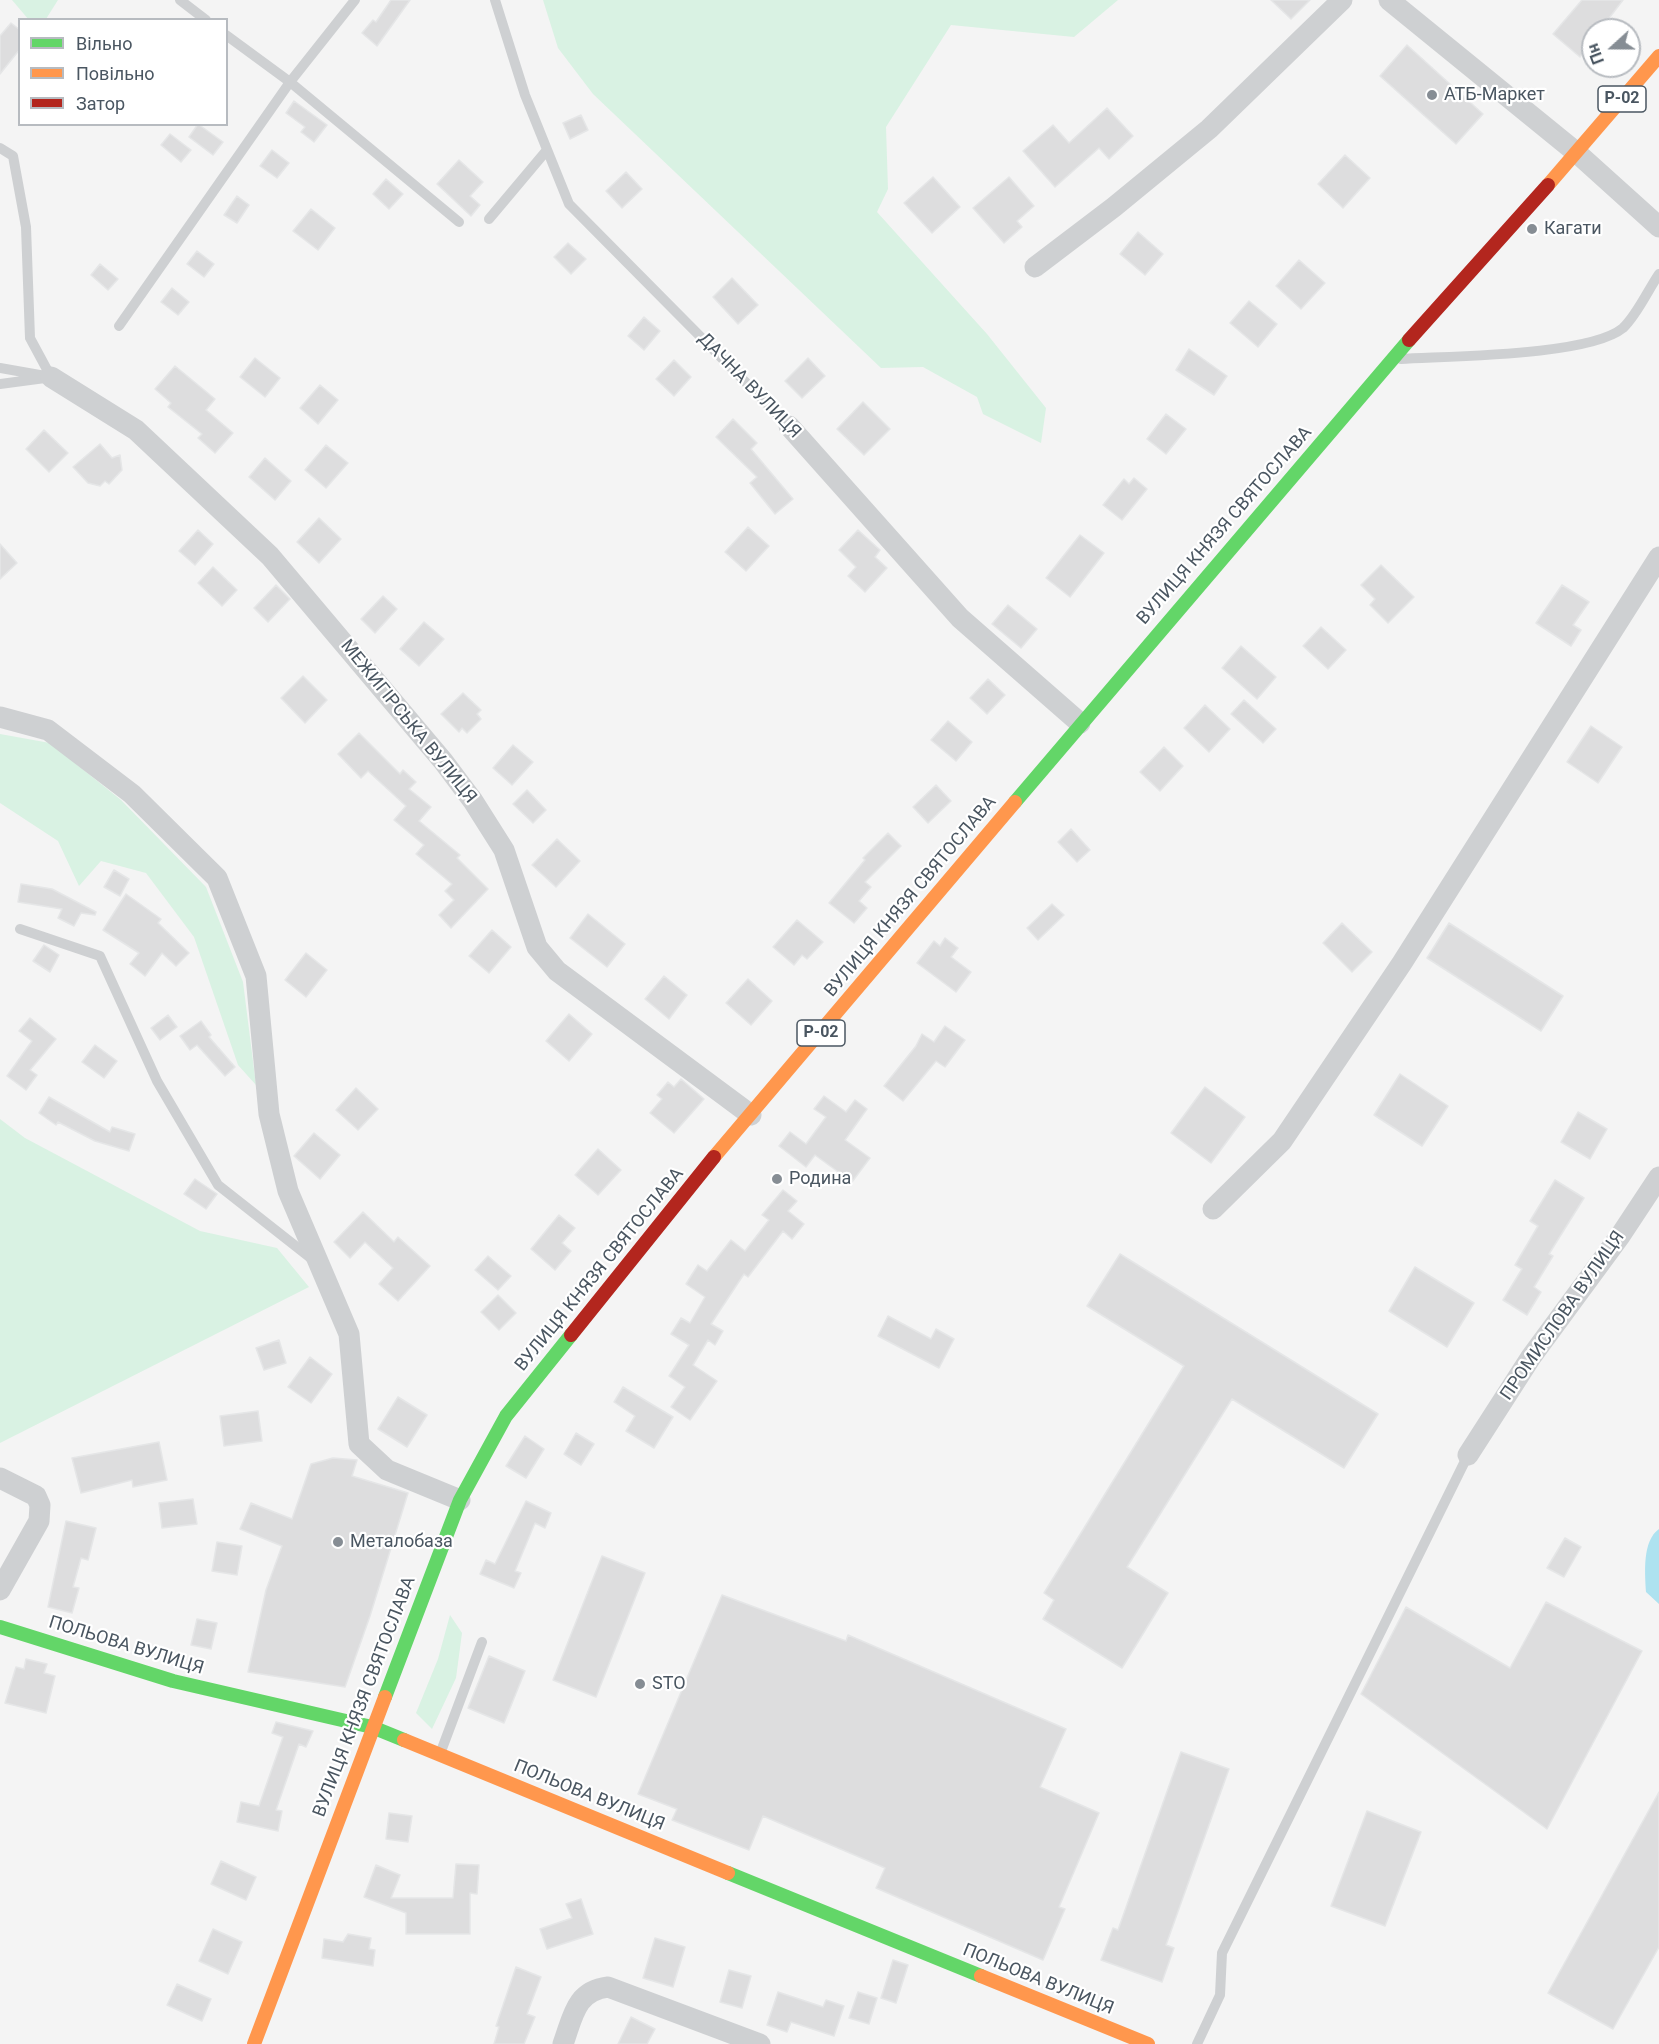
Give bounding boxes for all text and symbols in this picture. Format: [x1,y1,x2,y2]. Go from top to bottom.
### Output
legend [18,18,228,126]
north arrow [1581,18,1641,78]
text: Вільно [76,33,132,54]
text: Пн [1583,41,1608,67]
text: Повільно [76,63,155,84]
place label: АТБ-Маркет [1444,84,1545,106]
road number: Р-02 [1598,86,1646,112]
marker: АТБ-Маркет [1425,88,1439,102]
text: Затор [76,93,125,114]
place label: Кагати [1544,218,1602,240]
marker: Кагати [1525,222,1539,236]
street label: ДАЧНА ВУЛИЦЯ [693,329,805,443]
street label: ВУЛИЦЯ КНЯЗЯ СВЯТОСЛАВА [1133,422,1317,630]
street label: МЕЖИГІРСЬКА ВУЛИЦЯ [335,636,481,808]
street label: ВУЛИЦЯ КНЯЗЯ СВЯТОСЛАВА [821,792,1001,1002]
road number: Р-02 [797,1020,845,1046]
street label: ВУЛИЦЯ КНЯЗЯ СВЯТОСЛАВА [511,1164,689,1376]
place label: Родина [789,1168,851,1190]
marker: Родина [770,1172,784,1186]
street label: ПРОМИСЛОВА ВУЛИЦЯ [1496,1227,1630,1405]
place label: Металобаза [350,1531,453,1553]
marker: Металобаза [331,1535,345,1549]
street label: ВУЛИЦЯ КНЯЗЯ СВЯТОСЛАВА [309,1574,421,1820]
street label: ПОЛЬОВА ВУЛИЦЯ [46,1612,206,1680]
place label: STO [652,1673,686,1695]
marker: STO [633,1677,647,1691]
street label: ПОЛЬОВА ВУЛИЦЯ [510,1756,668,1836]
street label: ПОЛЬОВА ВУЛИЦЯ [959,1940,1117,2020]

